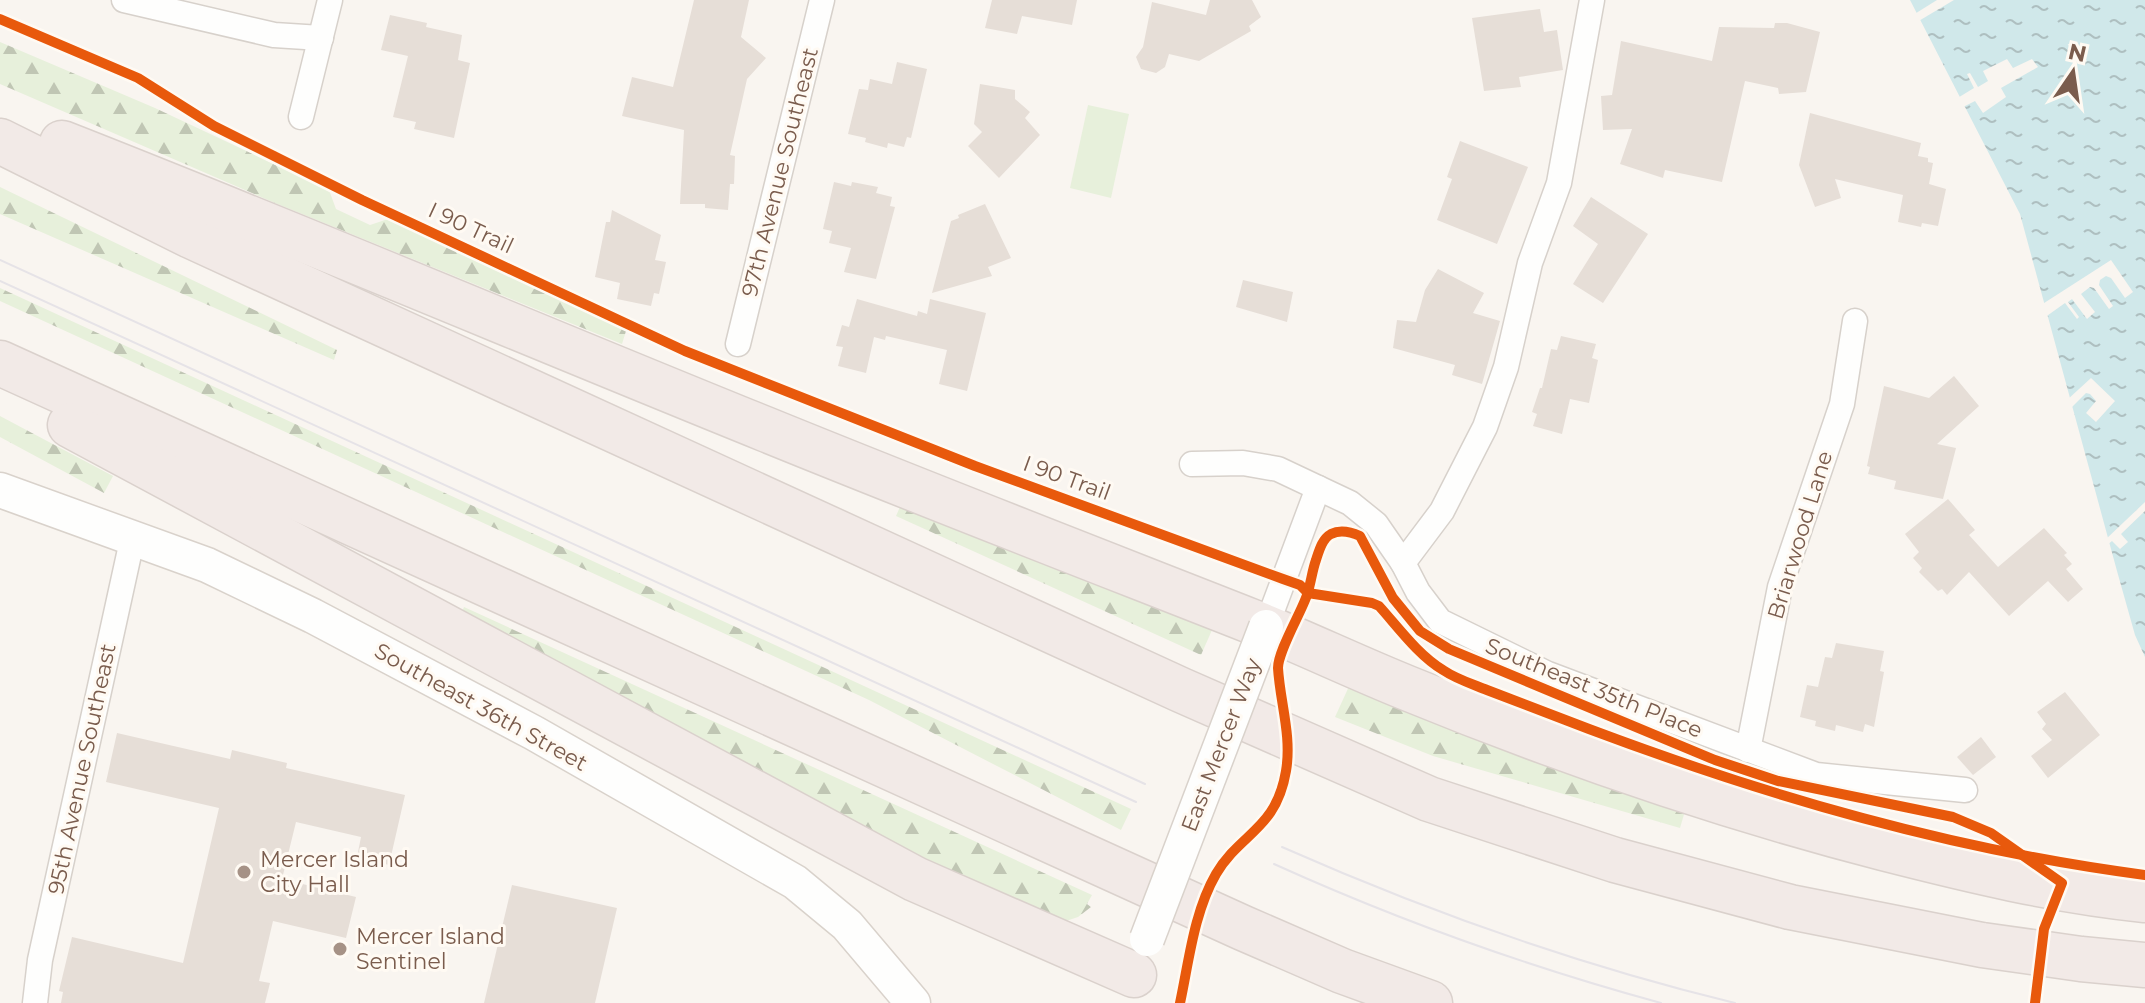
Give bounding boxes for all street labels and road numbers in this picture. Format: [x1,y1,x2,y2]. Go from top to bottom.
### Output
street label: 97th Avenue Southeast [736,45,824,299]
street label: I 90 Trail [424,196,518,260]
street label: Briarwood Lane [1762,448,1838,622]
street label: I 90 Trail [1020,450,1114,506]
street label: Southeast 35th Place [1482,632,1706,744]
street label: Southeast 36th Street [370,637,592,777]
street label: 95th Avenue Southeast [42,641,122,897]
street label: East Mercer Way [1176,654,1267,836]

